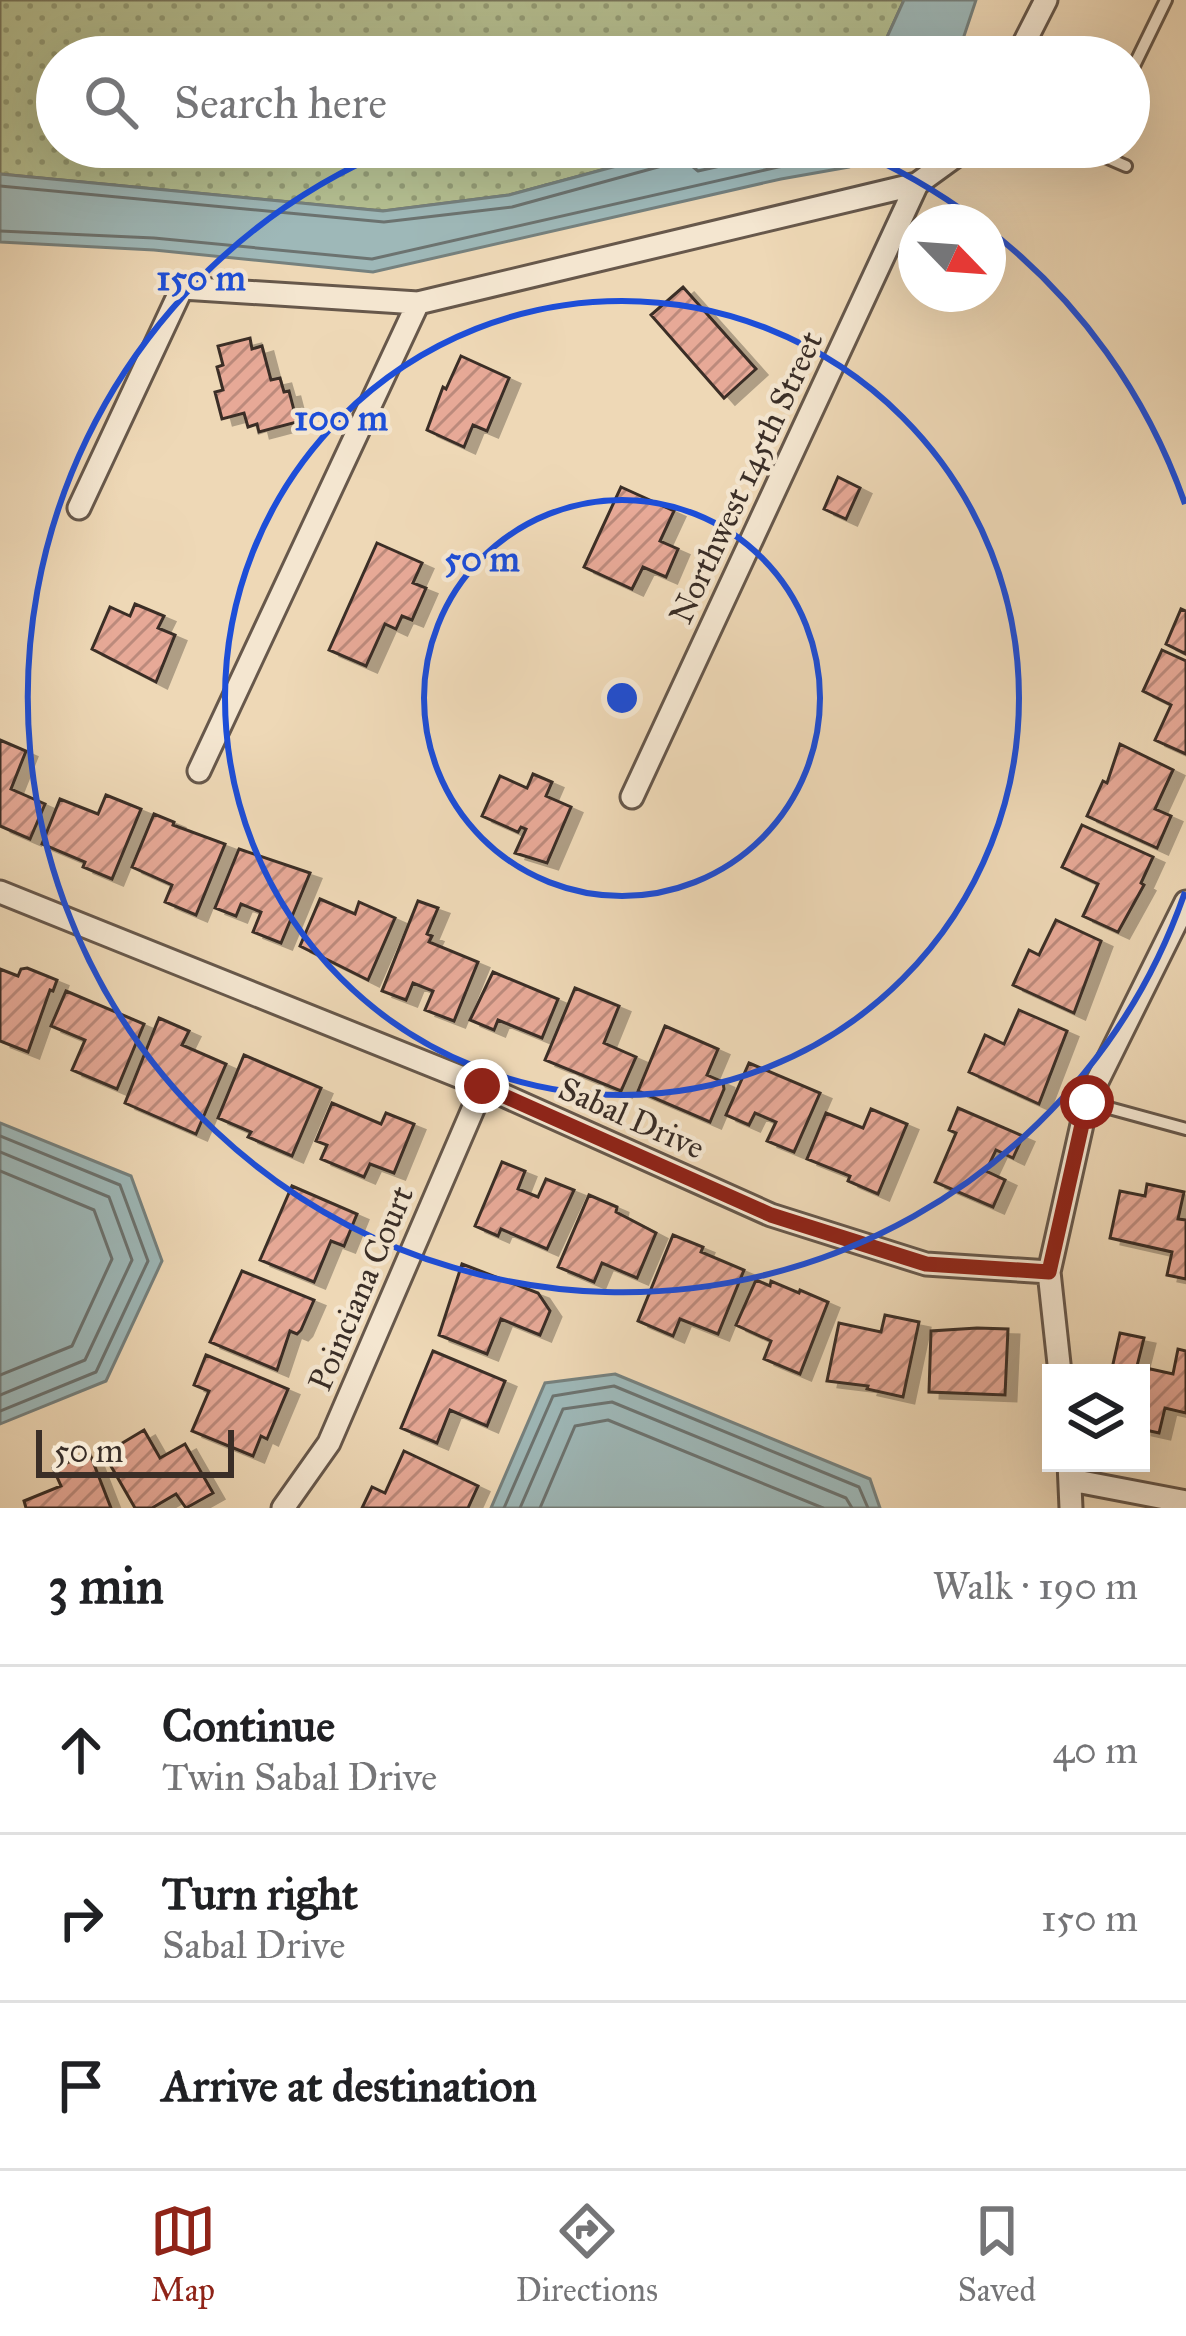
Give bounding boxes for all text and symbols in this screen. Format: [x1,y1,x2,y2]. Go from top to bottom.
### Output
search box [36,36,1150,168]
icon: search [78,69,144,135]
text: Search here [174,75,387,130]
north arrow [898,204,1006,312]
text: 150 m [156,256,247,300]
street label: Northwest 145th Street [661,325,831,630]
text: 100 m [294,396,389,440]
text: 50 m [444,537,521,581]
centre of rings [601,677,643,719]
route end [455,1059,509,1113]
street label: Sabal Drive [553,1068,711,1168]
route start [1060,1075,1114,1129]
street label: Poinciana Court [300,1180,422,1397]
map controls [1042,1364,1150,1472]
button: layers [1042,1364,1150,1472]
scale bar [36,1424,234,1477]
text: 50 m [54,1431,123,1471]
text: 3 min [48,1555,164,1617]
text: Walk · 190 m [932,1562,1138,1610]
text: Continue [162,1698,335,1753]
icon: ahead [48,1717,114,1783]
text: 40 m [1052,1726,1138,1774]
text: Twin Sabal Drive [162,1753,437,1801]
text: Turn right [162,1866,358,1921]
icon: right [48,1885,114,1951]
text: 150 m [1041,1894,1138,1942]
text: Sabal Drive [162,1921,345,1969]
icon: arrive [48,2053,114,2119]
text: Arrive at destination [162,2058,537,2113]
tab: Map [150,2198,216,2310]
tab: Directions [516,2198,658,2310]
tab: Saved [958,2198,1036,2310]

